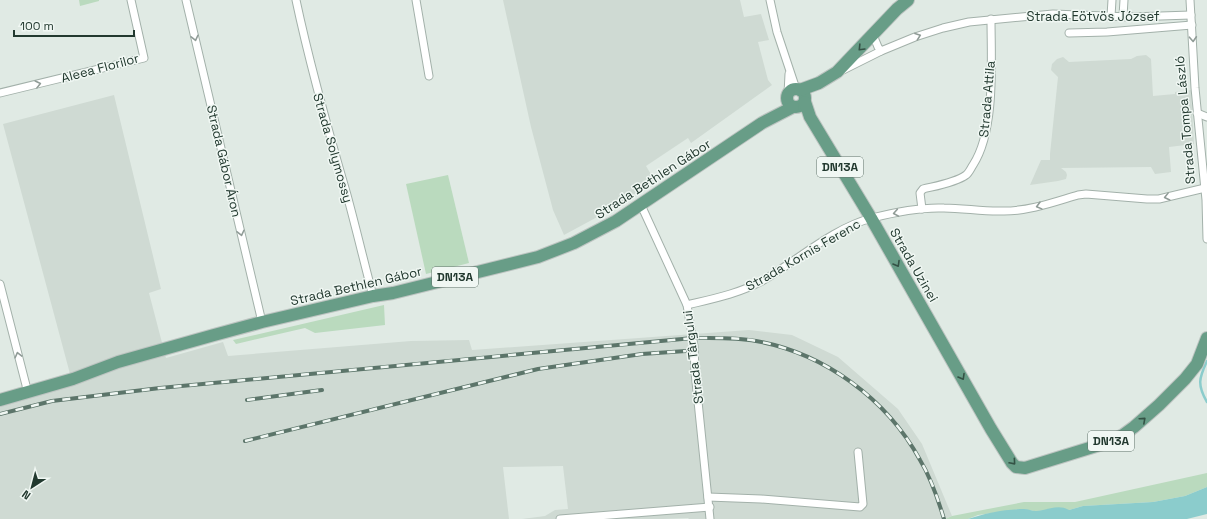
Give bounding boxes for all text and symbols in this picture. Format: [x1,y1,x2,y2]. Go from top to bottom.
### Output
street label: Strada Eötvös József [1026,8,1160,25]
scale bar [14,12,134,38]
text: 100 m [20,18,54,34]
one-way arrow [914,33,921,41]
one-way arrow [191,35,199,41]
one-way arrow [1188,36,1197,42]
one-way arrow [858,43,866,51]
street label: Aleea Florilor [59,49,141,87]
street label: Strada Tompa László [1171,55,1199,185]
street label: Strada Attila [975,59,999,138]
one-way arrow [34,80,41,89]
street label: Strada Solymossy [309,91,357,205]
street label: Strada Gábor Áron [203,103,245,219]
street label: Strada Bethlen Gábor [592,135,714,223]
road number: DN13A [817,157,863,177]
one-way arrow [1163,192,1170,201]
one-way arrow [1035,201,1042,210]
one-way arrow [893,208,899,217]
street label: Strada Kornis Ferenc [743,215,864,295]
street label: Strada Uzinei [886,225,942,305]
one-way arrow [236,229,244,236]
one-way arrow [893,260,900,267]
street label: Strada Bethlen Gábor [288,263,424,309]
road number: DN13A [432,267,478,287]
street label: Strada Târgului [679,309,707,405]
one-way arrow [14,352,23,359]
one-way arrow [957,373,964,380]
one-way arrow [1138,417,1145,424]
road number: DN13A [1088,431,1134,451]
one-way arrow [1008,457,1015,465]
north arrow [12,467,52,507]
text: N [19,487,33,503]

